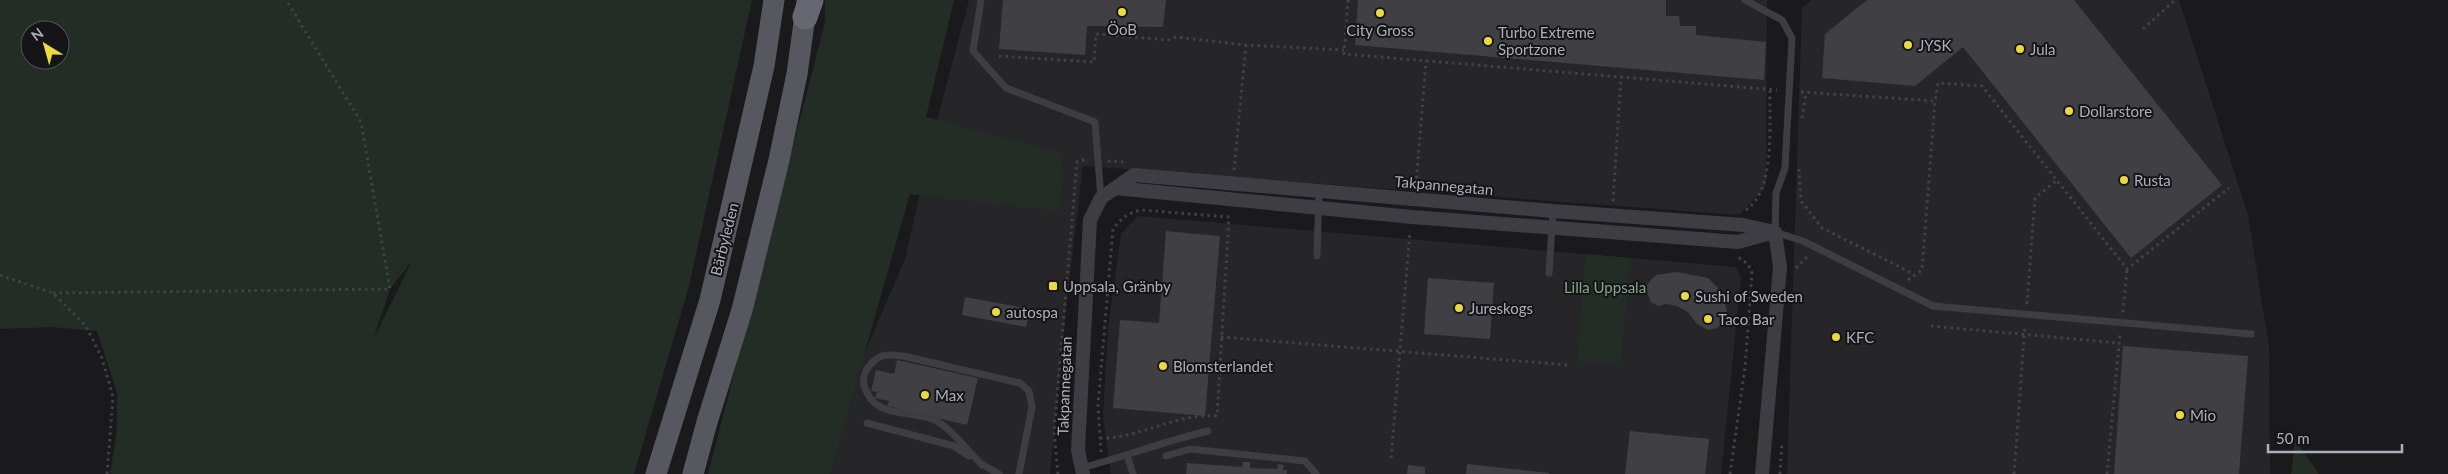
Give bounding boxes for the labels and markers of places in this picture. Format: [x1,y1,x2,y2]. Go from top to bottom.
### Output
marker: ÖoB [1116,6,1128,18]
marker: City Gross [1374,7,1386,19]
place label: ÖoB [1107,20,1137,38]
place label: City Gross [1346,21,1414,39]
place label: Turbo Extreme Sportzone [1498,23,1595,58]
marker: Turbo Extreme Sportzone [1482,35,1494,47]
place label: JYSK [1918,36,1952,54]
marker: JYSK [1902,39,1914,51]
place label: Jula [2030,40,2056,58]
marker: Jula [2014,43,2026,55]
place label: Dollarstore [2079,102,2152,120]
marker: Dollarstore [2063,105,2075,117]
place label: Rusta [2134,171,2171,189]
marker: Rusta [2118,174,2130,186]
place label: Uppsala, Gränby [1063,277,1171,295]
marker: Uppsala, Gränby [1047,280,1059,292]
place label: Sushi of Sweden [1695,287,1803,305]
marker: Sushi of Sweden [1679,290,1691,302]
place label: Jureskogs [1469,299,1533,317]
marker: Jureskogs [1453,302,1465,314]
place label: autospa [1006,303,1058,321]
marker: autospa [990,306,1002,318]
place label: Taco Bar [1718,310,1775,328]
marker: Taco Bar [1702,313,1714,325]
place label: KFC [1846,328,1874,346]
marker: KFC [1830,331,1842,343]
place label: Blomsterlandet [1173,357,1274,375]
marker: Blomsterlandet [1157,360,1169,372]
place label: Max [935,386,964,404]
marker: Max [919,389,931,401]
place label: Mio [2190,406,2216,424]
marker: Mio [2174,409,2186,421]

